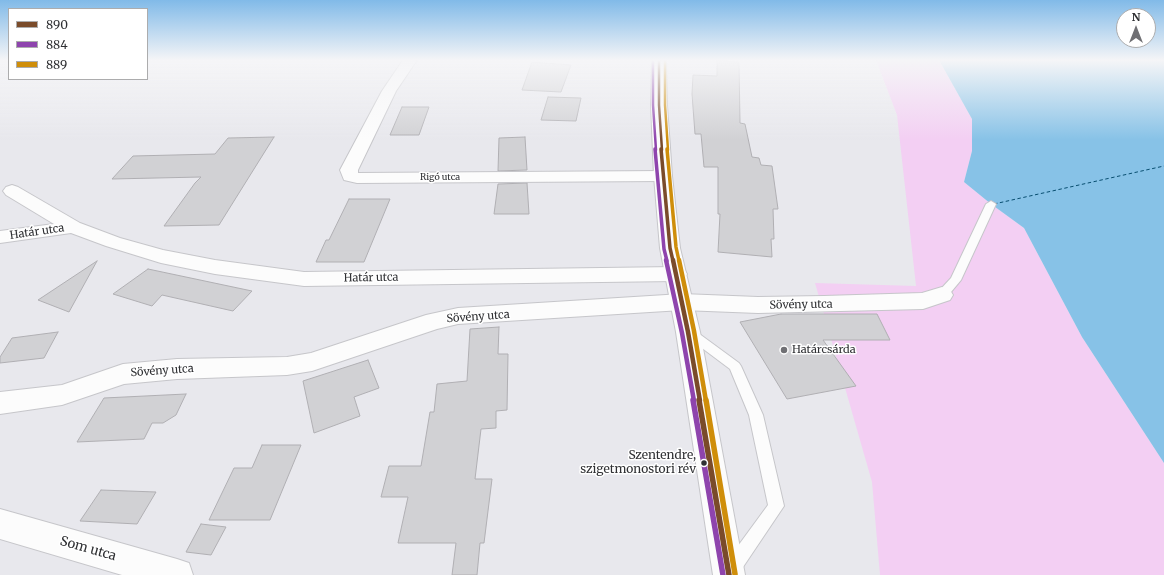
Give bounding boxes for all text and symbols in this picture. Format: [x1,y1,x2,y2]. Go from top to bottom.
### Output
legend [8,8,148,80]
north arrow [1116,8,1156,48]
text: N [1132,10,1140,24]
text: 890 [46,17,68,32]
text: 884 [46,37,68,52]
text: 889 [46,57,67,72]
street label: Rigó utca [420,172,460,182]
street label: Határ utca [9,222,65,242]
street label: Határ utca [344,271,398,285]
street label: Sövény utca [769,298,833,312]
street label: Sövény utca [446,308,510,326]
place label: Határcsárda [792,343,856,357]
marker: Határcsárda [779,345,789,355]
street label: Sövény utca [130,362,194,380]
place label: Szentendre, szigetmonostori rév [580,449,696,477]
marker: Szentendre, szigetmonostori rév [699,458,709,468]
street label: Som utca [58,534,118,564]

